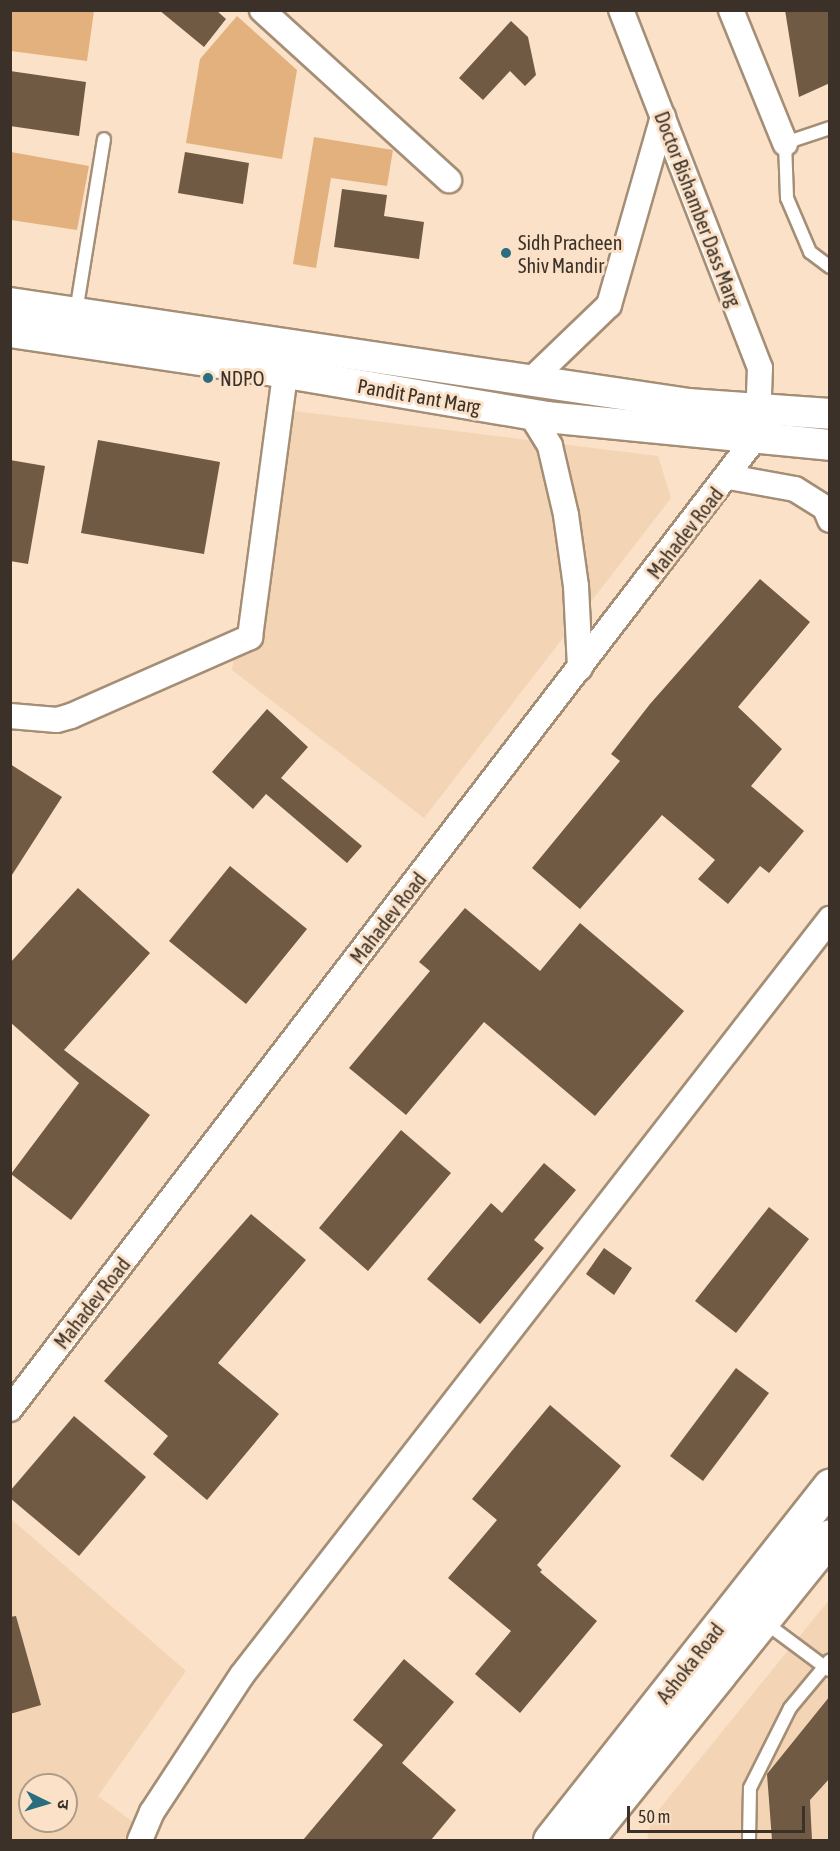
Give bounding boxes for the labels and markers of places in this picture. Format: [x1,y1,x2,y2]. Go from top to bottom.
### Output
place label: Sidh Pracheen Shiv Mandir [518,230,622,277]
marker: Sidh Pracheen Shiv Mandir [499,246,513,260]
place label: NDPO [220,366,264,390]
marker: NDPO [201,371,215,385]

